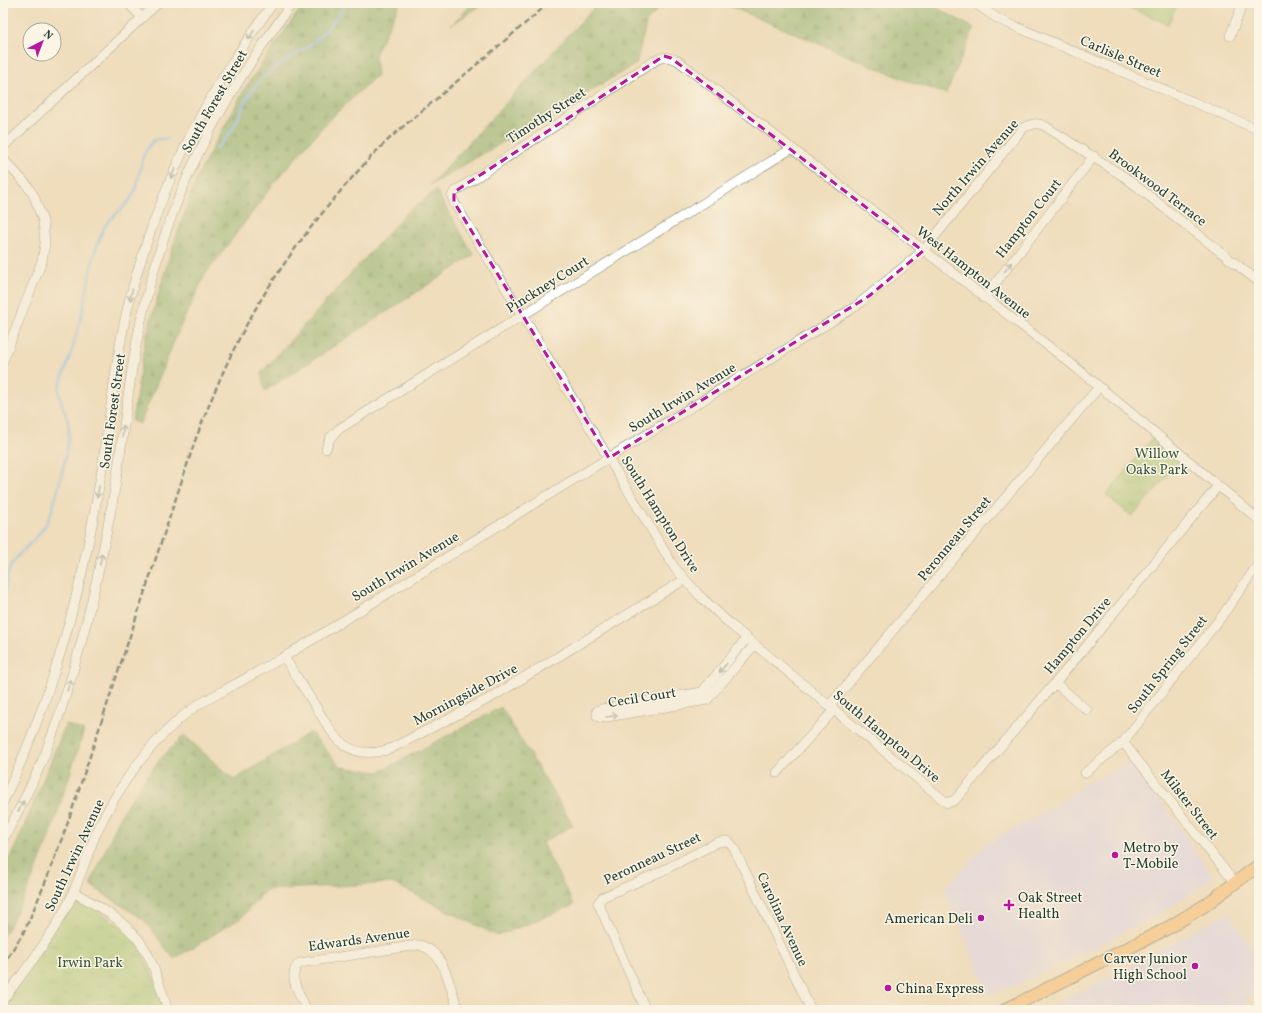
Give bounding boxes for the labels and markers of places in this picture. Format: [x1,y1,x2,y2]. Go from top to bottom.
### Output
place label: Metro by T-Mobile [1123,839,1179,874]
marker: Metro by T-Mobile [1110,850,1120,860]
place label: Oak Street Health [1018,889,1082,924]
marker: Oak Street Health [1003,899,1015,911]
place label: American Deli [884,910,973,929]
marker: American Deli [976,913,986,923]
place label: Carver Junior High School [1104,950,1187,985]
marker: Carver Junior High School [1190,961,1200,971]
place label: China Express [896,980,984,999]
marker: China Express [883,983,893,993]

